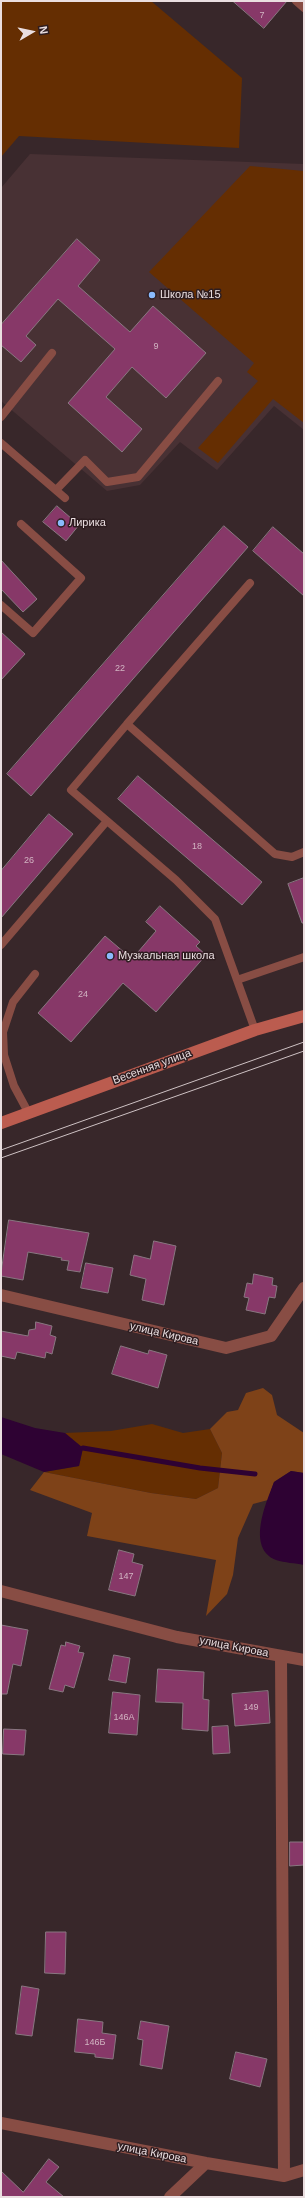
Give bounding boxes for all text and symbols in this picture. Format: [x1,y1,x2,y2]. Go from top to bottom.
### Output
house number: 7 [259,11,265,21]
north arrow [12,12,52,52]
text: N [37,25,50,35]
place label: Школа №15 [160,288,221,302]
marker: Школа №15 [147,290,157,300]
house number: 9 [153,342,159,352]
place label: Лирика [69,516,106,530]
marker: Лирика [56,518,66,528]
house number: 22 [115,664,125,674]
house number: 18 [192,842,202,852]
house number: 26 [24,856,34,866]
place label: Музкальная школа [118,949,215,963]
marker: Музкальная школа [105,951,115,961]
house number: 24 [78,990,88,1000]
street label: Весенняя улица [111,1047,193,1087]
street label: улица Кирова [128,1320,200,1348]
house number: 147 [118,1572,134,1582]
street label: улица Кирова [198,1634,270,1660]
house number: 149 [243,1703,259,1713]
house number: 146А [113,1713,135,1723]
house number: 146Б [85,2038,105,2048]
street label: улица Кирова [116,2140,188,2166]

